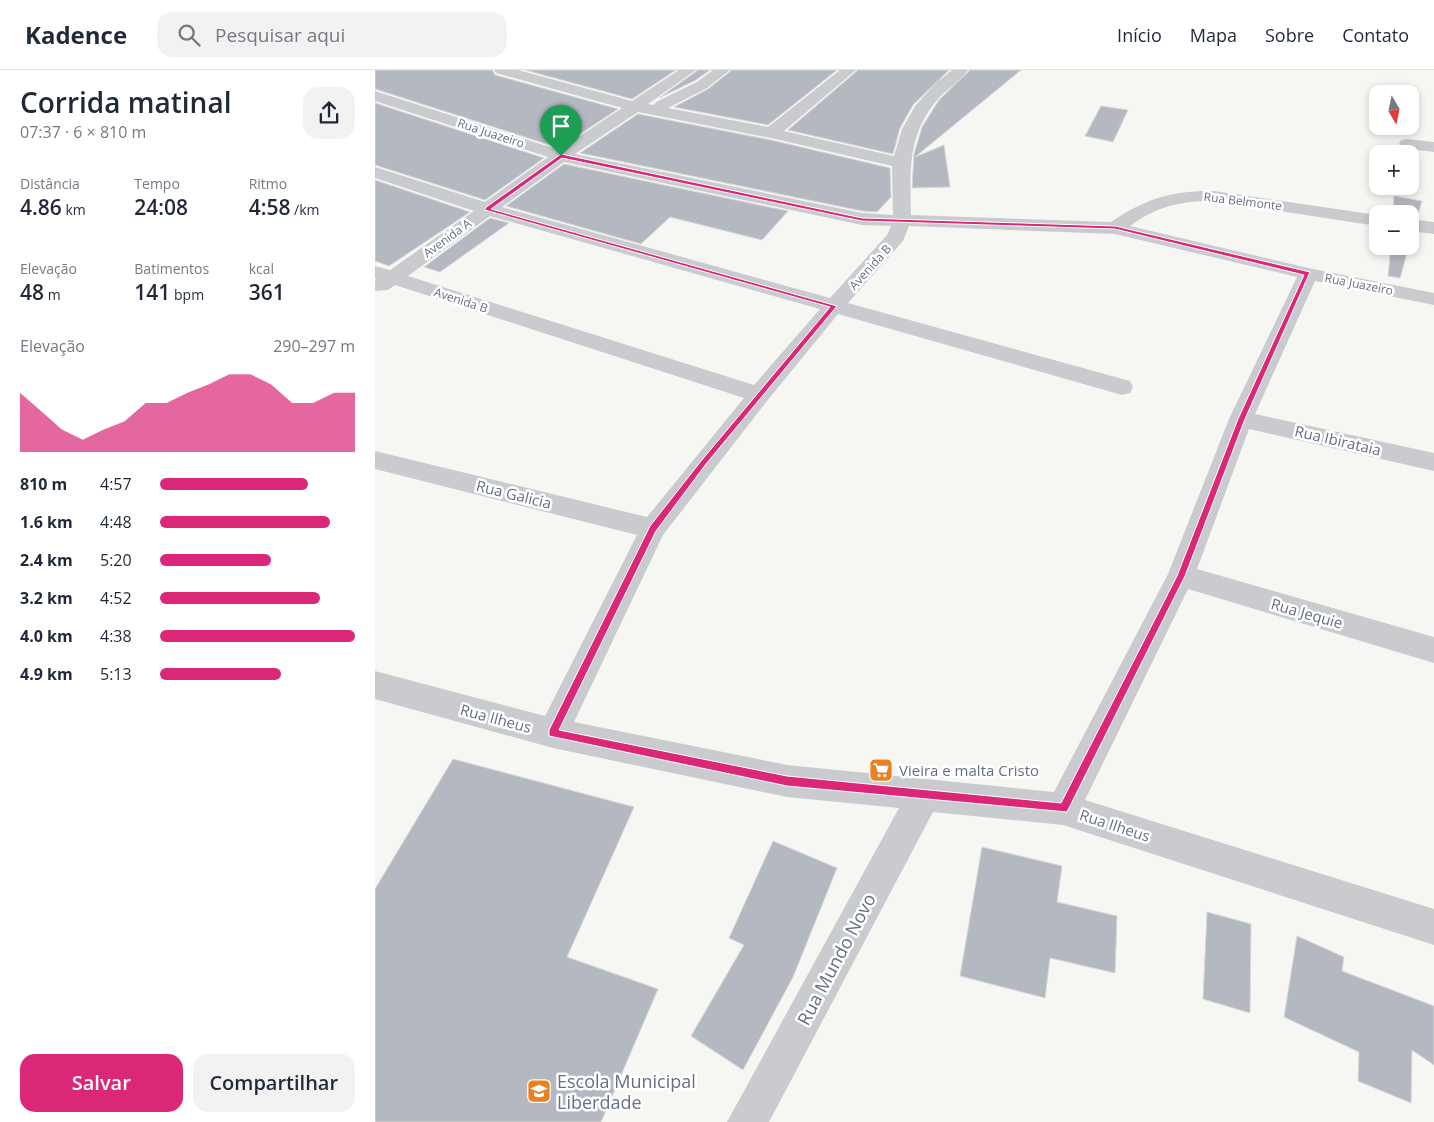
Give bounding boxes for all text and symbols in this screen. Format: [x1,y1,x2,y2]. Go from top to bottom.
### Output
search box [157,12,507,57]
text: Kadence [25,18,127,51]
icon: search [175,21,203,49]
text: Pesquisar aqui [215,22,345,48]
text: Início [1117,23,1162,47]
text: Mapa [1190,23,1237,47]
text: Sobre [1265,23,1314,47]
text: Contato [1342,23,1409,47]
text: Corrida matinal [20,83,231,121]
north arrow [1369,85,1419,135]
map controls [1369,85,1419,255]
button: share [303,87,355,139]
pin [540,105,582,156]
icon: arrive [547,112,575,140]
street label: Rua Juazeiro [455,114,527,152]
text: 07:37 · 6 × 810 m [20,121,146,143]
button: + [1369,145,1419,195]
text: Distância [20,174,80,193]
text: Tempo [134,174,180,193]
text: Ritmo [249,174,287,193]
street label: Rua Belmonte [1203,188,1283,214]
text: 4.86 [20,193,62,221]
text: 24:08 [134,193,188,221]
text: 4:58 [249,193,290,221]
text: km [62,200,86,219]
text: /km [290,200,320,219]
button: − [1369,205,1419,255]
street label: Avenida A [420,215,475,261]
street label: Avenida B [845,240,895,293]
text: Elevação [20,259,77,278]
text: Batimentos [134,259,209,278]
text: kcal [249,259,274,278]
street label: Rua Juazeiro [1323,269,1395,299]
text: 48 [20,278,44,306]
text: 141 [134,278,170,306]
text: 361 [249,278,285,306]
street label: Avenida B [432,283,490,317]
text: m [44,285,61,304]
text: bpm [170,285,204,304]
text: Elevação [20,335,85,357]
text: 290–297 m [273,335,355,357]
street label: Rua Ibirataia [1293,420,1383,460]
text: 810 m [20,473,67,495]
text: 4:57 [100,473,132,495]
street label: Rua Galicia [474,475,554,513]
text: 1.6 km [20,511,73,533]
text: 4:48 [100,511,132,533]
text: 2.4 km [20,549,73,571]
text: 5:20 [100,549,132,571]
text: 3.2 km [20,587,73,609]
text: 4:52 [100,587,132,609]
street label: Rua Jequie [1269,593,1345,633]
text: 4.0 km [20,625,73,647]
text: 4:38 [100,625,132,647]
text: 4.9 km [20,663,73,685]
text: 5:13 [100,663,132,685]
street label: Rua Ilheus [458,699,534,737]
supermarket icon: Vieira e malta Cristo [868,757,894,783]
place label: Vieira e malta Cristo [899,760,1039,780]
street label: Rua Ilheus [1077,804,1153,846]
street label: Rua Mundo Novo [791,889,881,1029]
button: Salvar [20,1054,183,1112]
button: Compartilhar [193,1054,355,1112]
place label: Escola Municipal Liberdade [557,1069,696,1114]
school or university icon: Escola Municipal Liberdade [526,1078,552,1104]

